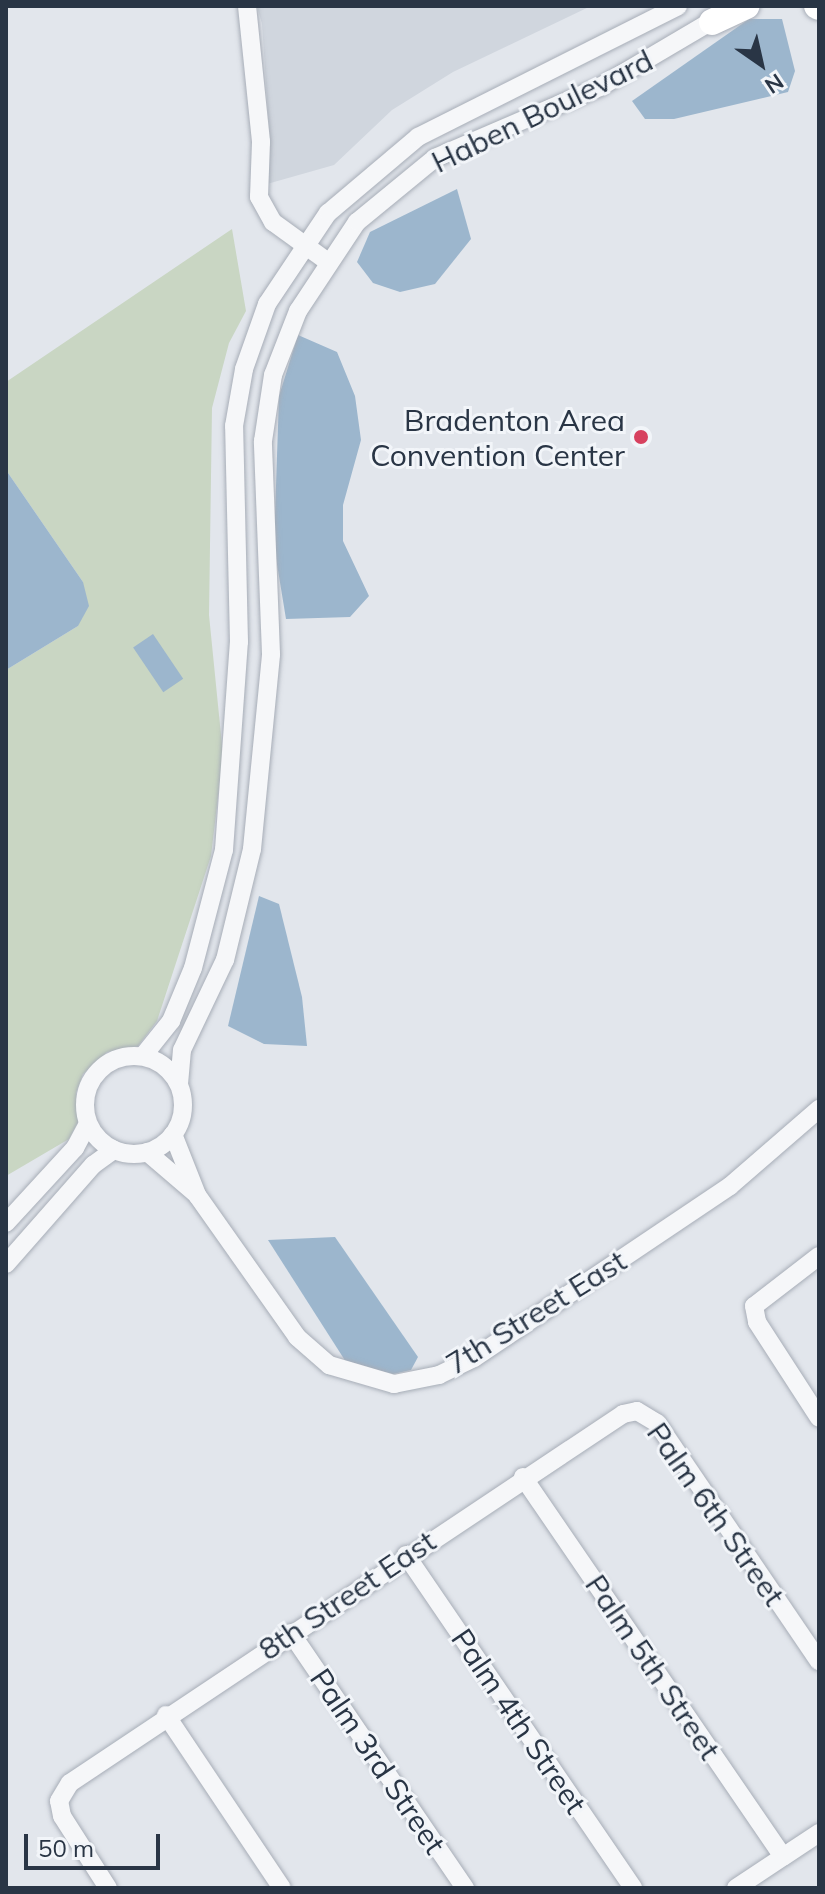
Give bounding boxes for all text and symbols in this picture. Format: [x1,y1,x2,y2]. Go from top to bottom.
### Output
north arrow [721,24,801,104]
street label: Haben Boulevard [426,42,658,180]
text: N [760,68,789,100]
place label: Bradenton Area Convention Center [370,402,625,472]
marker: Bradenton Area Convention Center [632,428,650,446]
street label: 7th Street East [439,1242,633,1382]
street label: Palm 6th Street [640,1416,792,1612]
street label: 8th Street East [252,1523,442,1667]
street label: Palm 5th Street [578,1568,728,1766]
street label: Palm 4th Street [444,1622,594,1820]
street label: Palm 3rd Street [303,1662,453,1860]
scale bar [28,1818,164,1868]
text: 50 m [38,1833,94,1863]

